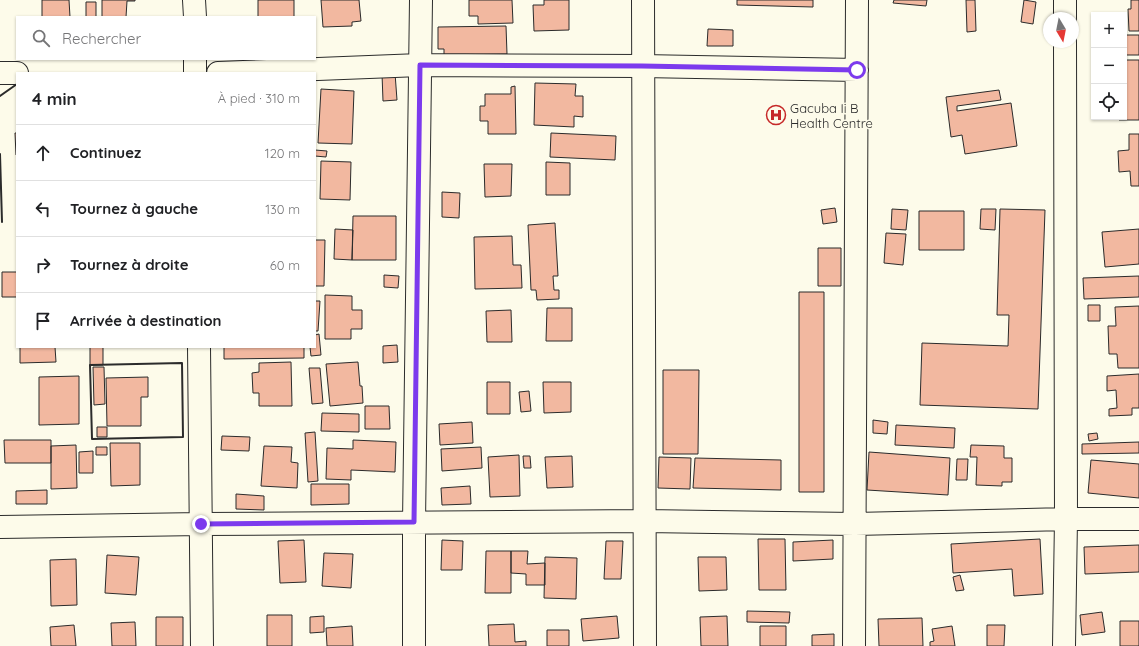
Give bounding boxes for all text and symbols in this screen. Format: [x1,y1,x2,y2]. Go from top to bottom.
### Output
north arrow [1043,12,1079,48]
map controls [1091,12,1127,120]
button: + [1091,12,1127,48]
search box [16,16,316,60]
icon: search [30,27,52,49]
text: Rechercher [62,29,141,48]
button: − [1091,48,1127,84]
route start [848,61,866,79]
button: locate [1091,84,1127,120]
text: 4 min [32,88,77,109]
text: À pied · 310 m [218,90,300,106]
place label: Gacuba Ii B Health Centre [790,100,873,131]
hospital icon: Gacuba Ii B Health Centre [765,104,787,126]
icon: ahead [32,142,54,164]
text: Continuez [70,143,141,162]
text: 120 m [265,145,300,161]
icon: left [32,198,54,220]
text: Tournez à gauche [70,199,198,218]
text: 130 m [265,201,300,217]
icon: right [32,254,54,276]
text: Tournez à droite [70,255,189,274]
text: 60 m [270,257,300,273]
icon: arrive [32,310,54,332]
text: Arrivée à destination [70,311,222,330]
route end [192,515,210,533]

